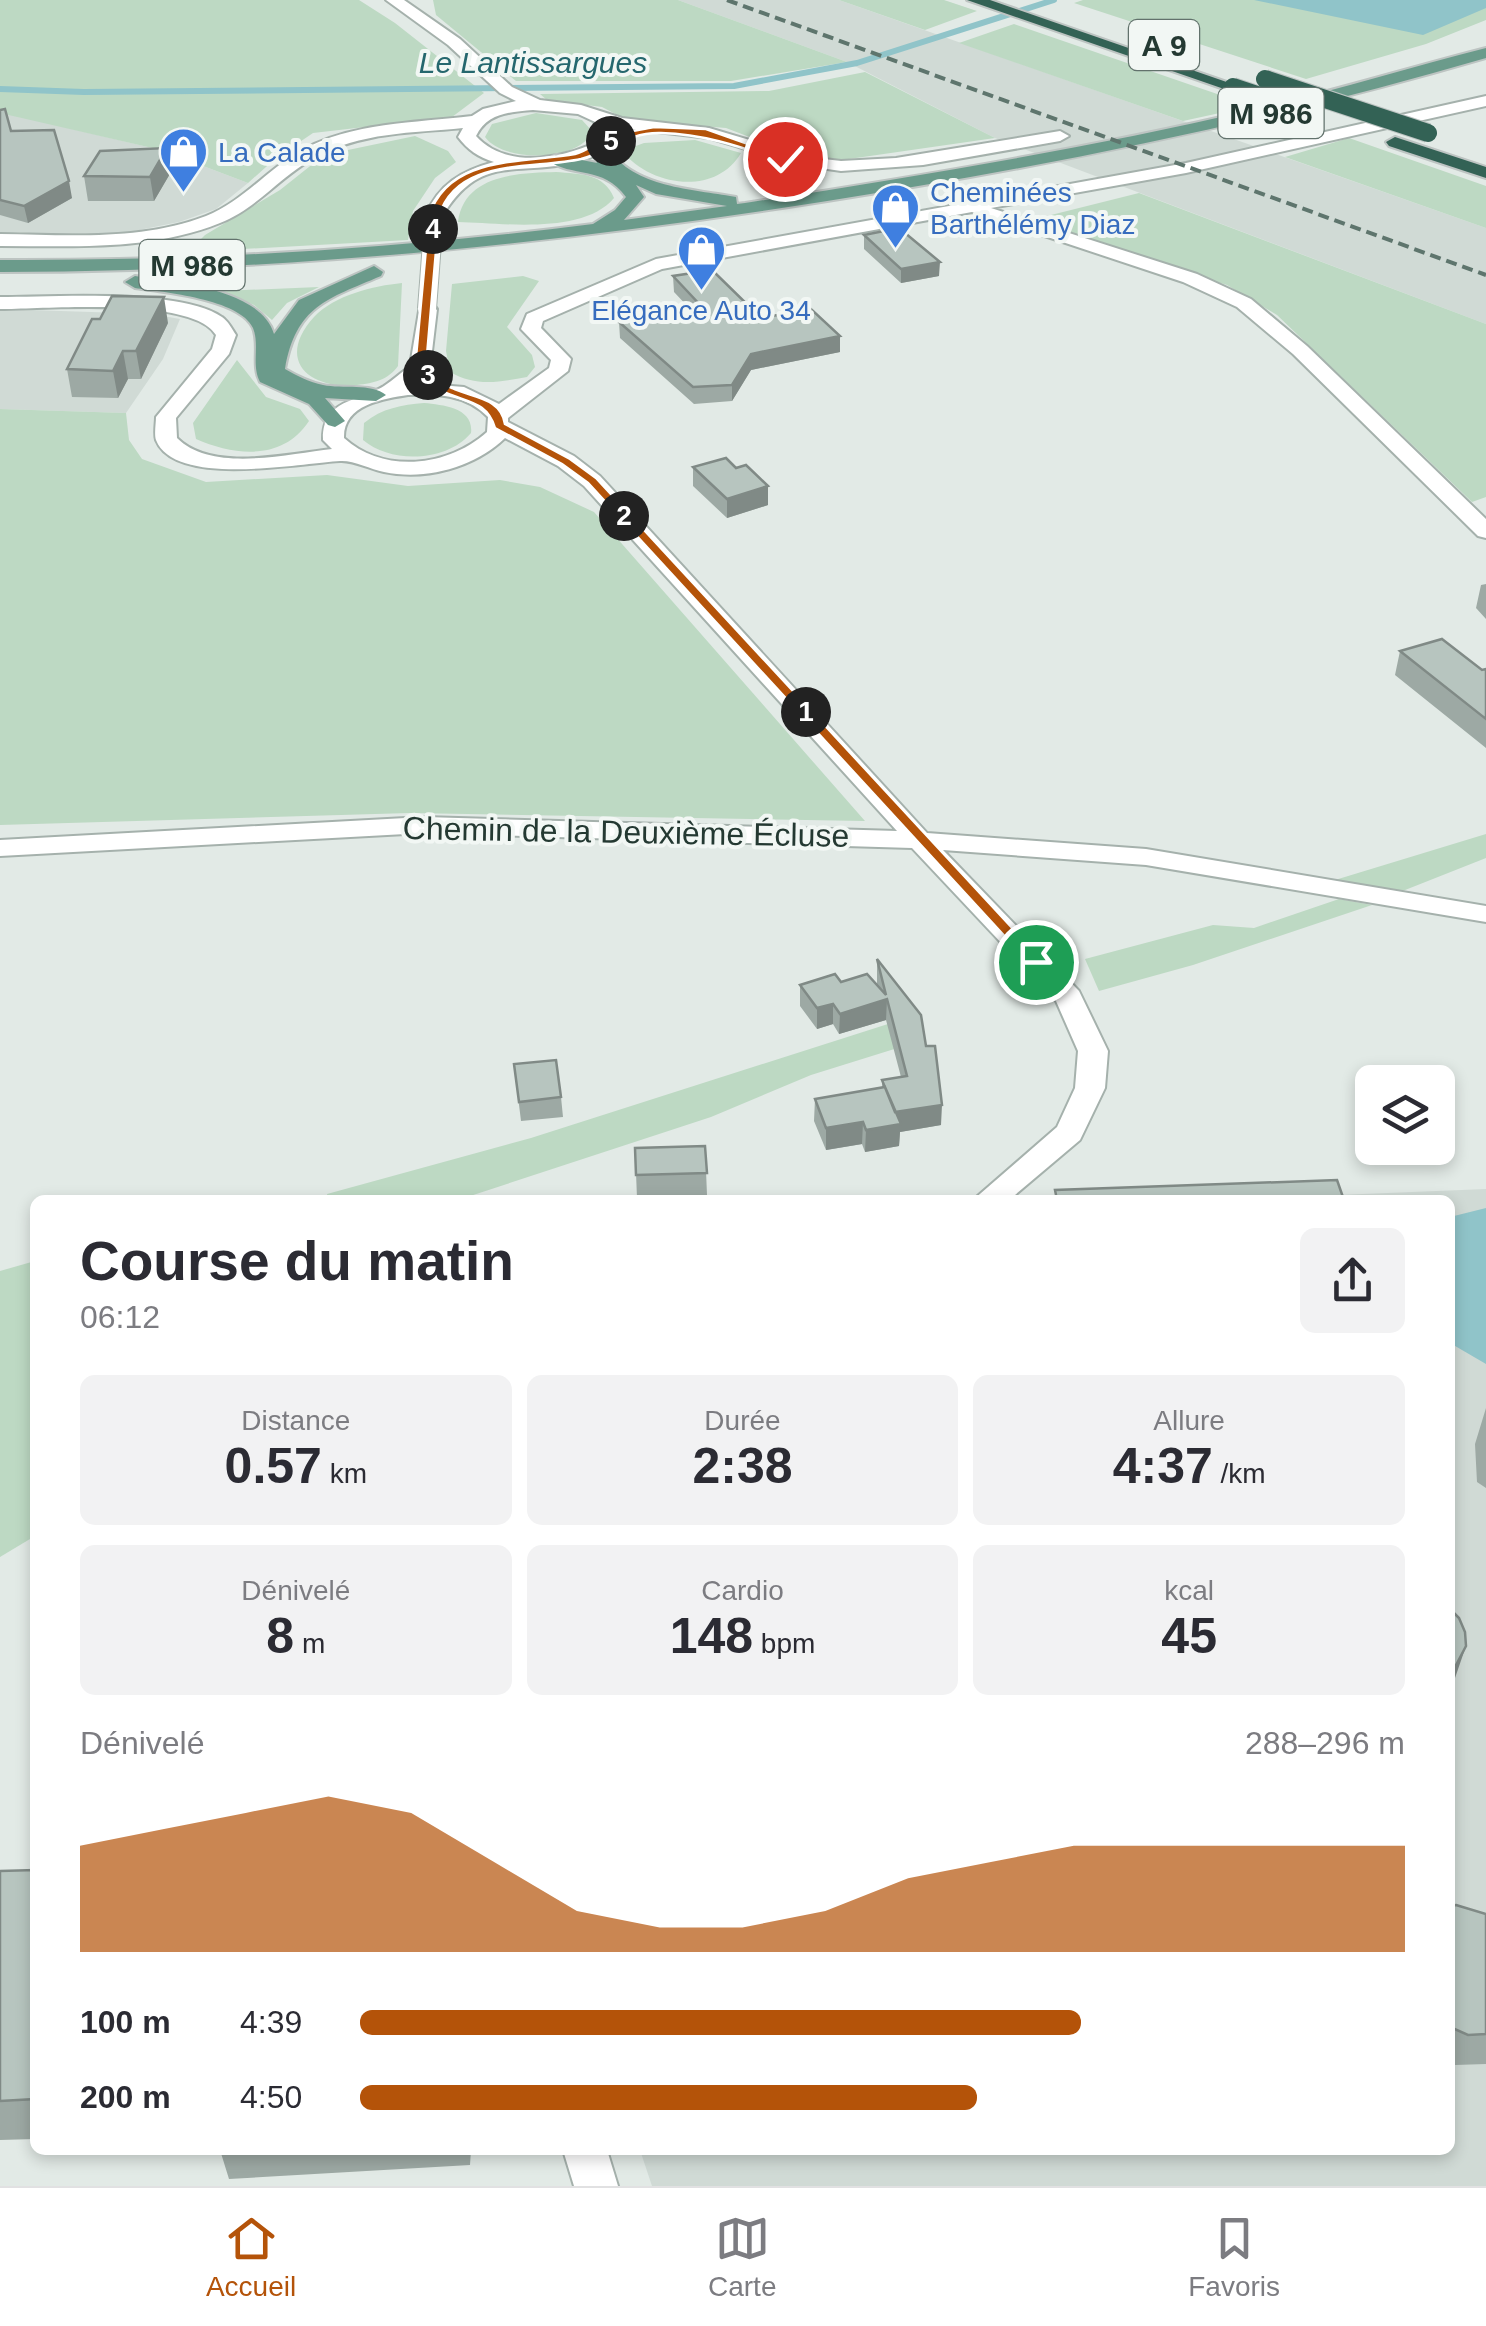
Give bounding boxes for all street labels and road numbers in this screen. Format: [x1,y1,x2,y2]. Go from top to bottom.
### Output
road number: A 9 [1129,20,1199,70]
road number: M 986 [1218,88,1324,138]
road number: M 986 [140,240,244,290]
street label: Chemin de la Deuxième Écluse [403,810,849,854]

